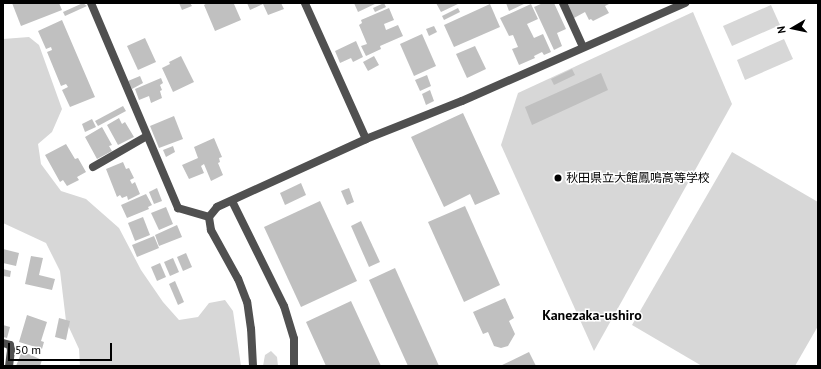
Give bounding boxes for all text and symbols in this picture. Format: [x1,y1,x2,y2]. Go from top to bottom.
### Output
north arrow [773,8,813,48]
text: N [774,25,789,35]
place label: 秋田県立大館鳳鳴高等学校 [566,171,710,185]
marker: 秋田県立大館鳳鳴高等学校 [553,173,563,183]
district label: Kanezaka-ushiro [542,307,642,323]
scale bar [10,335,114,361]
text: 50 m [15,342,41,357]

